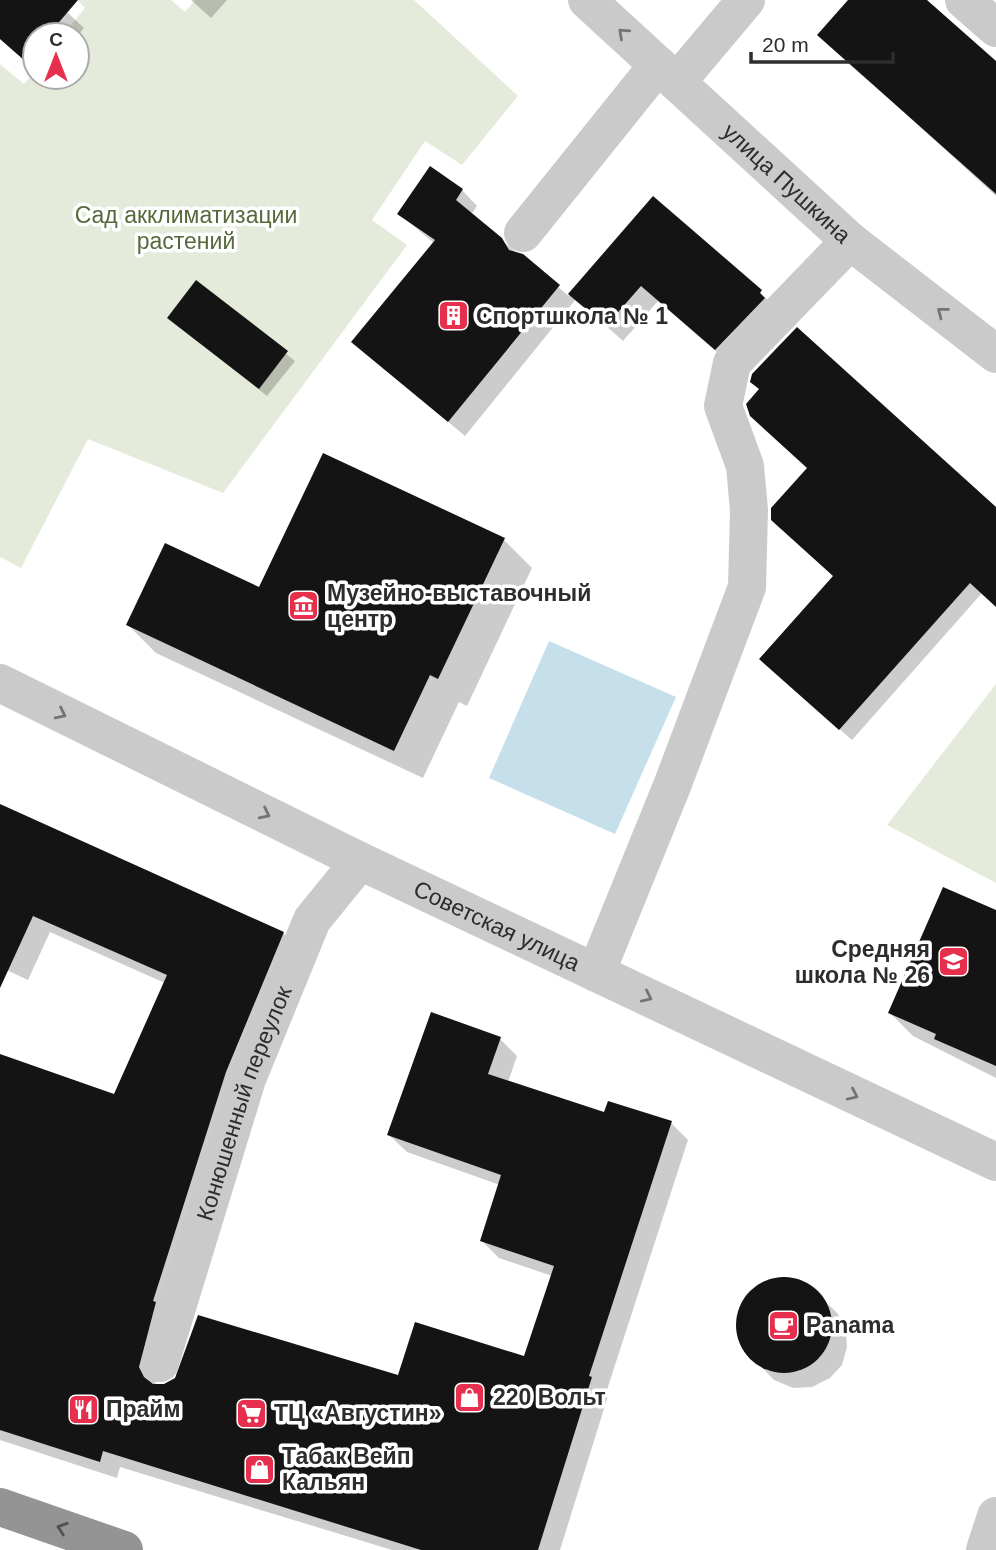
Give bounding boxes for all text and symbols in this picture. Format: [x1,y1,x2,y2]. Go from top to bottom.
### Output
north arrow [21,21,91,91]
scale bar [751,21,893,65]
text: С [49,29,63,50]
one-way arrow [618,29,631,42]
text: 20 m [762,33,809,56]
street label: улица Пушкина [717,118,856,248]
park label: Сад акклиматизации растений [75,202,297,254]
building icon: Спортшкола № 1 [436,299,470,333]
place label: Спортшкола № 1 [476,303,668,329]
one-way arrow [937,308,950,321]
place label: Музейно-выставочный центр [327,580,591,632]
museum icon: Музейно-выставочный центр [287,589,321,623]
one-way arrow [54,705,66,719]
one-way arrow [258,806,270,820]
street label: Советская улица [410,875,584,976]
place label: Средняя школа № 26 [795,936,930,988]
school or university icon: Средняя школа № 26 [936,945,970,979]
street label: Конюшенный переулок [191,981,297,1224]
one-way arrow [640,989,652,1003]
one-way arrow [846,1086,858,1100]
cafe icon: Panama [766,1308,800,1342]
place label: Panama [806,1312,894,1338]
shop icon: 220 Вольт [453,1380,487,1414]
place label: 220 Вольт [493,1384,606,1410]
restaurant icon: Прайм [66,1392,100,1426]
place label: Прайм [106,1396,181,1422]
supermarket icon: ТЦ «Августин» [234,1396,268,1430]
place label: ТЦ «Августин» [274,1400,441,1426]
place label: Табак Вейп Кальян [282,1443,411,1495]
shop icon: Табак Вейп Кальян [242,1452,276,1486]
one-way arrow [56,1522,68,1536]

